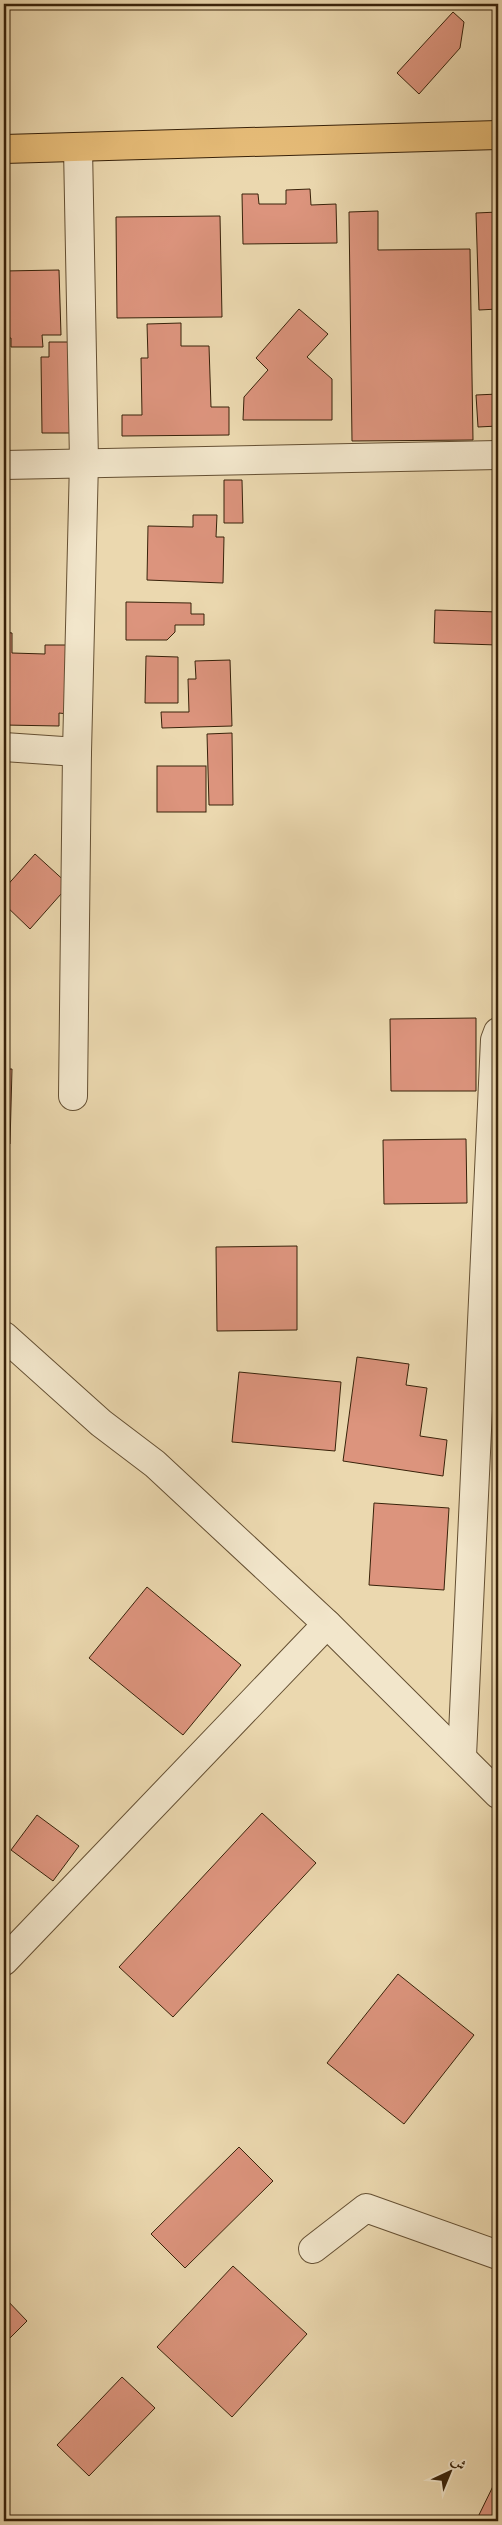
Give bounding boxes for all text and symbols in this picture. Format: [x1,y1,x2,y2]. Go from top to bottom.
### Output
north arrow [424,2448,474,2498]
text: ش [446,2452,470,2476]

